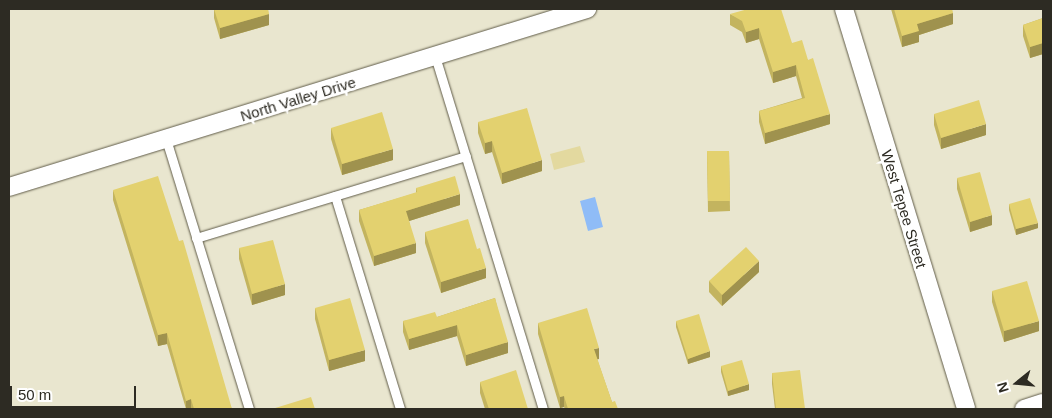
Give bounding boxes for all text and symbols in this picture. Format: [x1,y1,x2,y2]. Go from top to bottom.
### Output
street label: North Valley Drive [238,73,358,125]
street label: West Tepee Street [877,147,931,271]
north arrow [992,358,1042,408]
scale bar [12,376,139,408]
text: N [994,380,1012,395]
text: 50 m [18,386,51,403]

